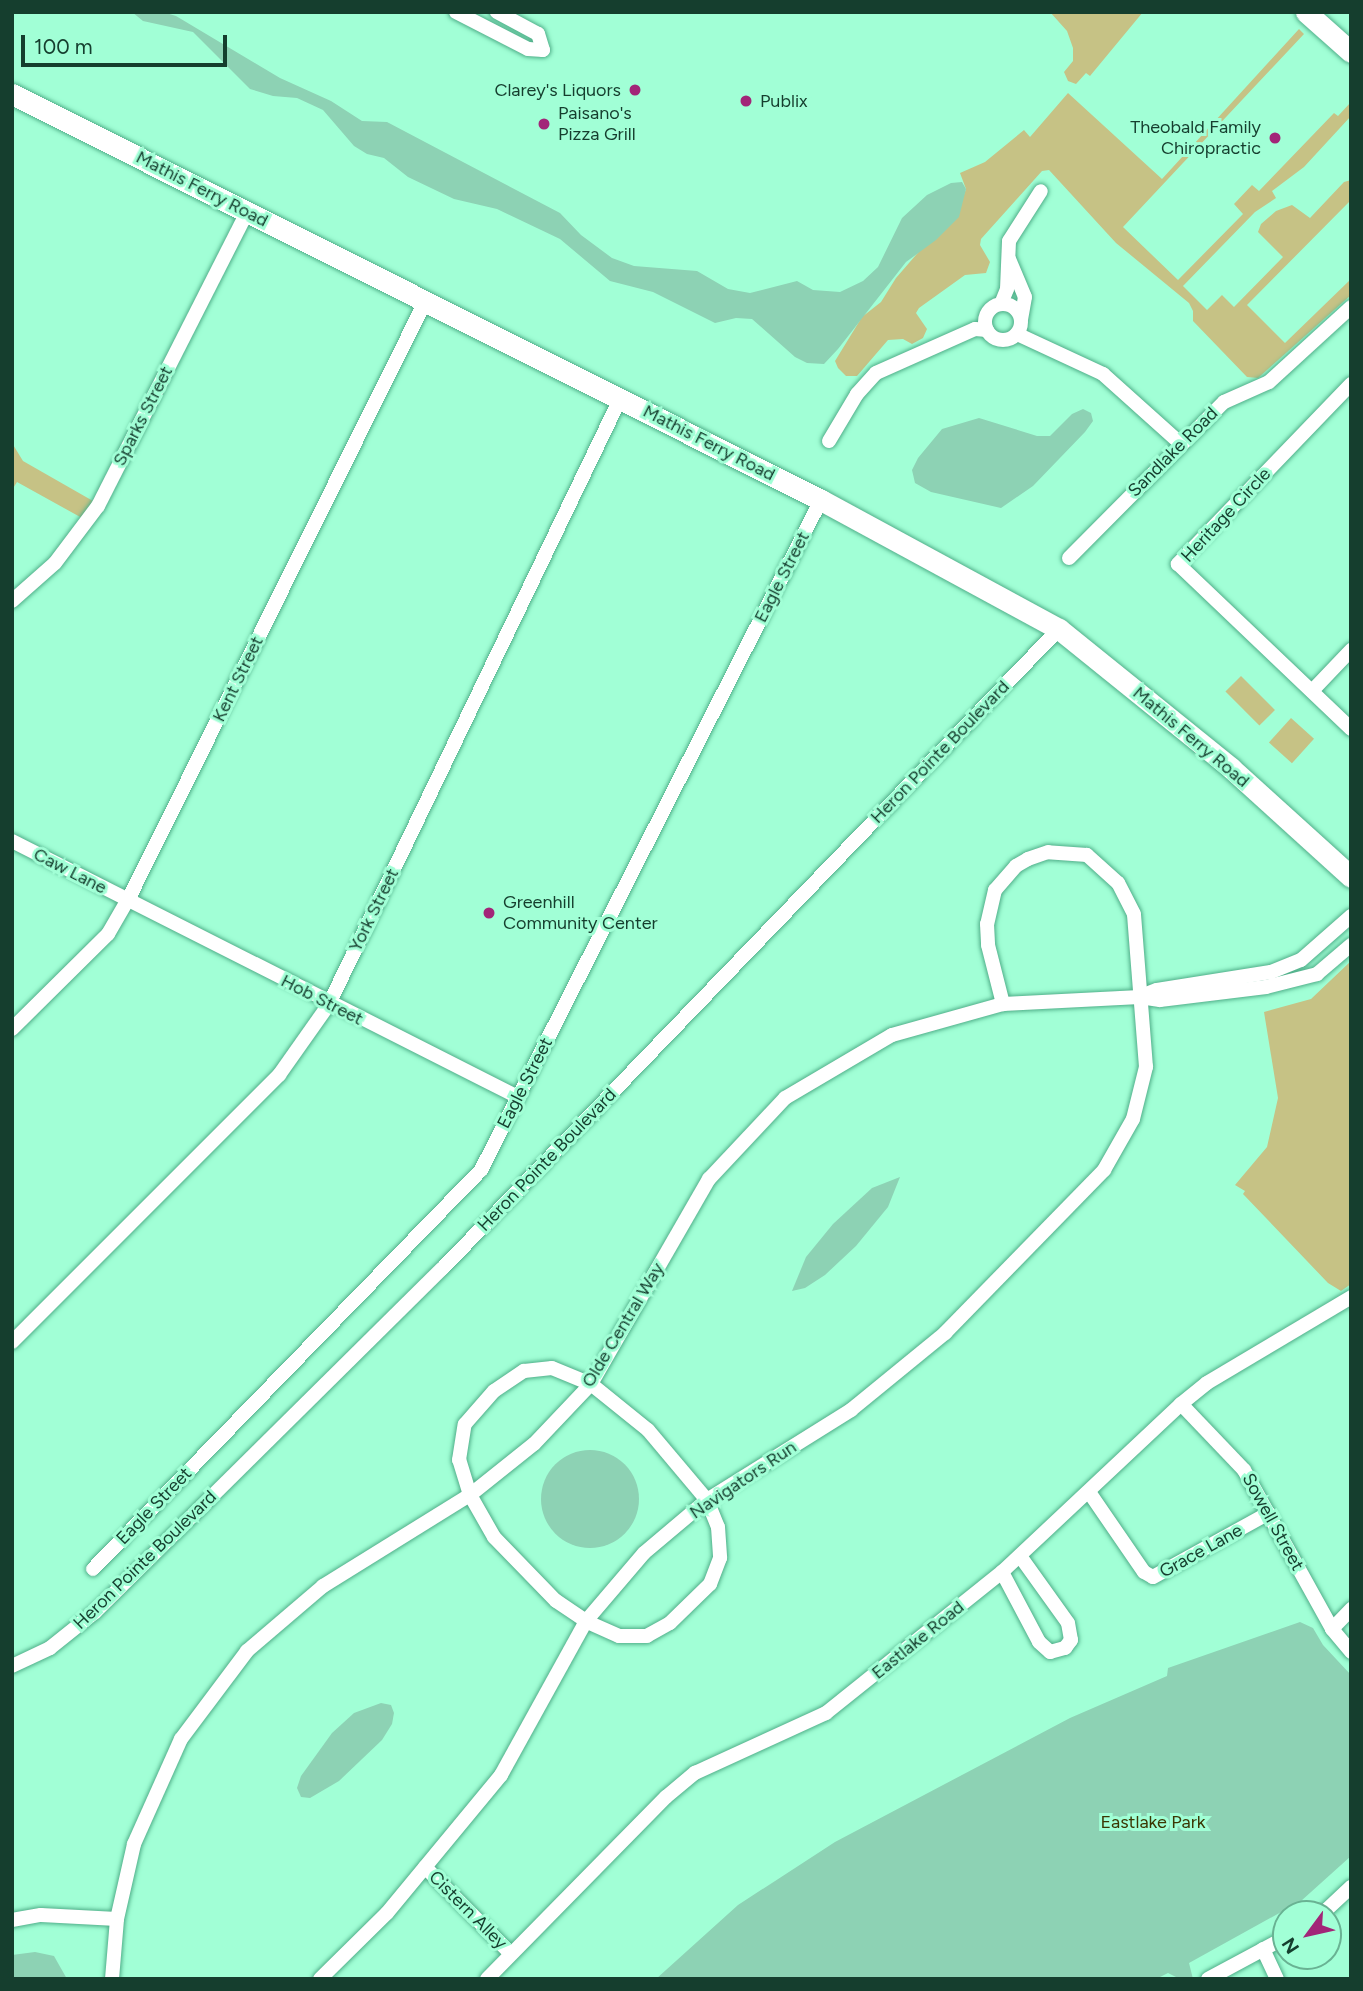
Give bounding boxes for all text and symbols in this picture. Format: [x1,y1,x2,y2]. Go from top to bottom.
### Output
scale bar [24,21,231,65]
text: 100 m [34,34,93,59]
place label: Clarey's Liquors [494,79,621,101]
marker: Clarey's Liquors [627,82,643,98]
place label: Publix [760,90,808,112]
marker: Publix [738,93,754,109]
place label: Paisano's Pizza Grill [558,103,636,146]
marker: Paisano's Pizza Grill [536,116,552,132]
place label: Theobald Family Chiropractic [1130,117,1261,160]
marker: Theobald Family Chiropractic [1267,130,1283,146]
street label: Mathis Ferry Road [132,146,272,232]
street label: Sparks Street [109,363,177,469]
street label: Mathis Ferry Road [639,400,779,486]
street label: Sandlake Road [1124,403,1222,501]
street label: Heritage Circle [1177,463,1275,567]
street label: Eagle Street [750,528,814,626]
street label: Kent Street [208,633,268,725]
street label: Heron Pointe Boulevard [866,676,1014,828]
street label: Mathis Ferry Road [1128,682,1254,792]
street label: Caw Lane [30,843,110,899]
street label: York Street [345,865,403,955]
place label: Greenhill Community Center [503,892,658,934]
marker: Greenhill Community Center [481,905,497,921]
street label: Hob Street [277,970,367,1030]
street label: Eagle Street [493,1034,557,1132]
street label: Heron Pointe Boulevard [473,1084,621,1236]
street label: Olde Central Way [577,1259,669,1391]
street label: Navigators Run [686,1436,800,1524]
street label: Eagle Street [112,1463,196,1549]
street label: Sowell Street [1237,1470,1309,1574]
street label: Heron Pointe Boulevard [69,1486,221,1634]
street label: Grace Lane [1156,1519,1246,1583]
street label: Eastlake Road [868,1596,968,1684]
park label: Eastlake Park [1100,1811,1206,1833]
street label: Cistern Alley [424,1866,512,1954]
north arrow [1272,1900,1342,1970]
text: N [1277,1933,1304,1958]

